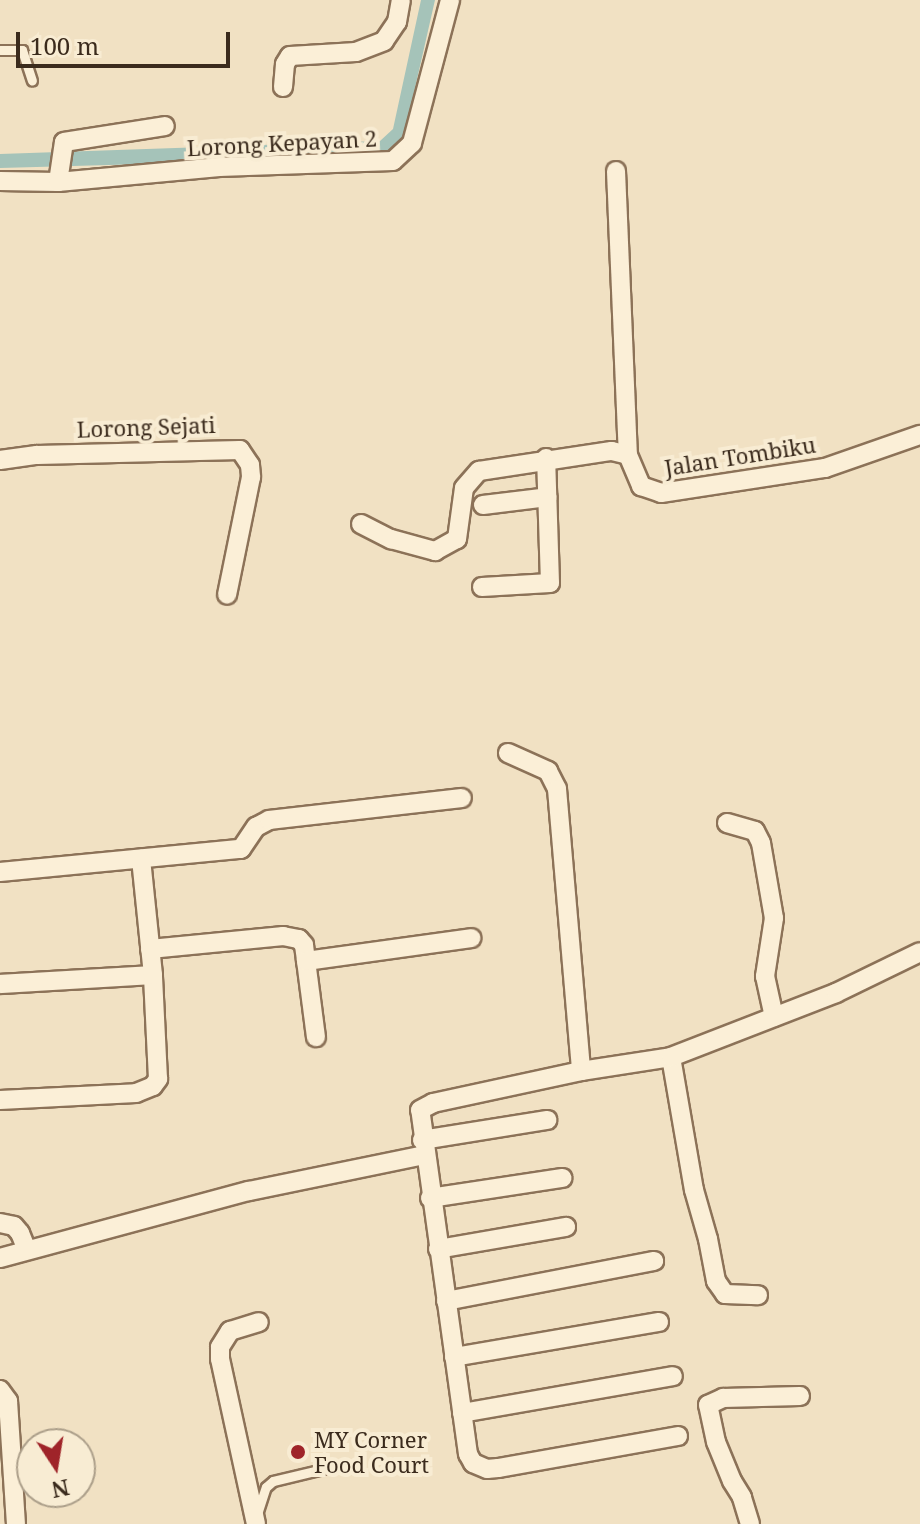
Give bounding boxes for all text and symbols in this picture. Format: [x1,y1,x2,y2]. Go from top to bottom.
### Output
scale bar [20,16,234,66]
text: 100 m [30,29,99,62]
street label: Lorong Kepayan 2 [186,125,378,161]
street label: Lorong Sejati [76,411,216,443]
street label: Jalan Tombiku [663,431,817,481]
place label: MY Corner Food Court [314,1426,429,1478]
north arrow [16,1428,96,1508]
marker: MY Corner Food Court [289,1443,307,1461]
text: N [49,1473,72,1506]

